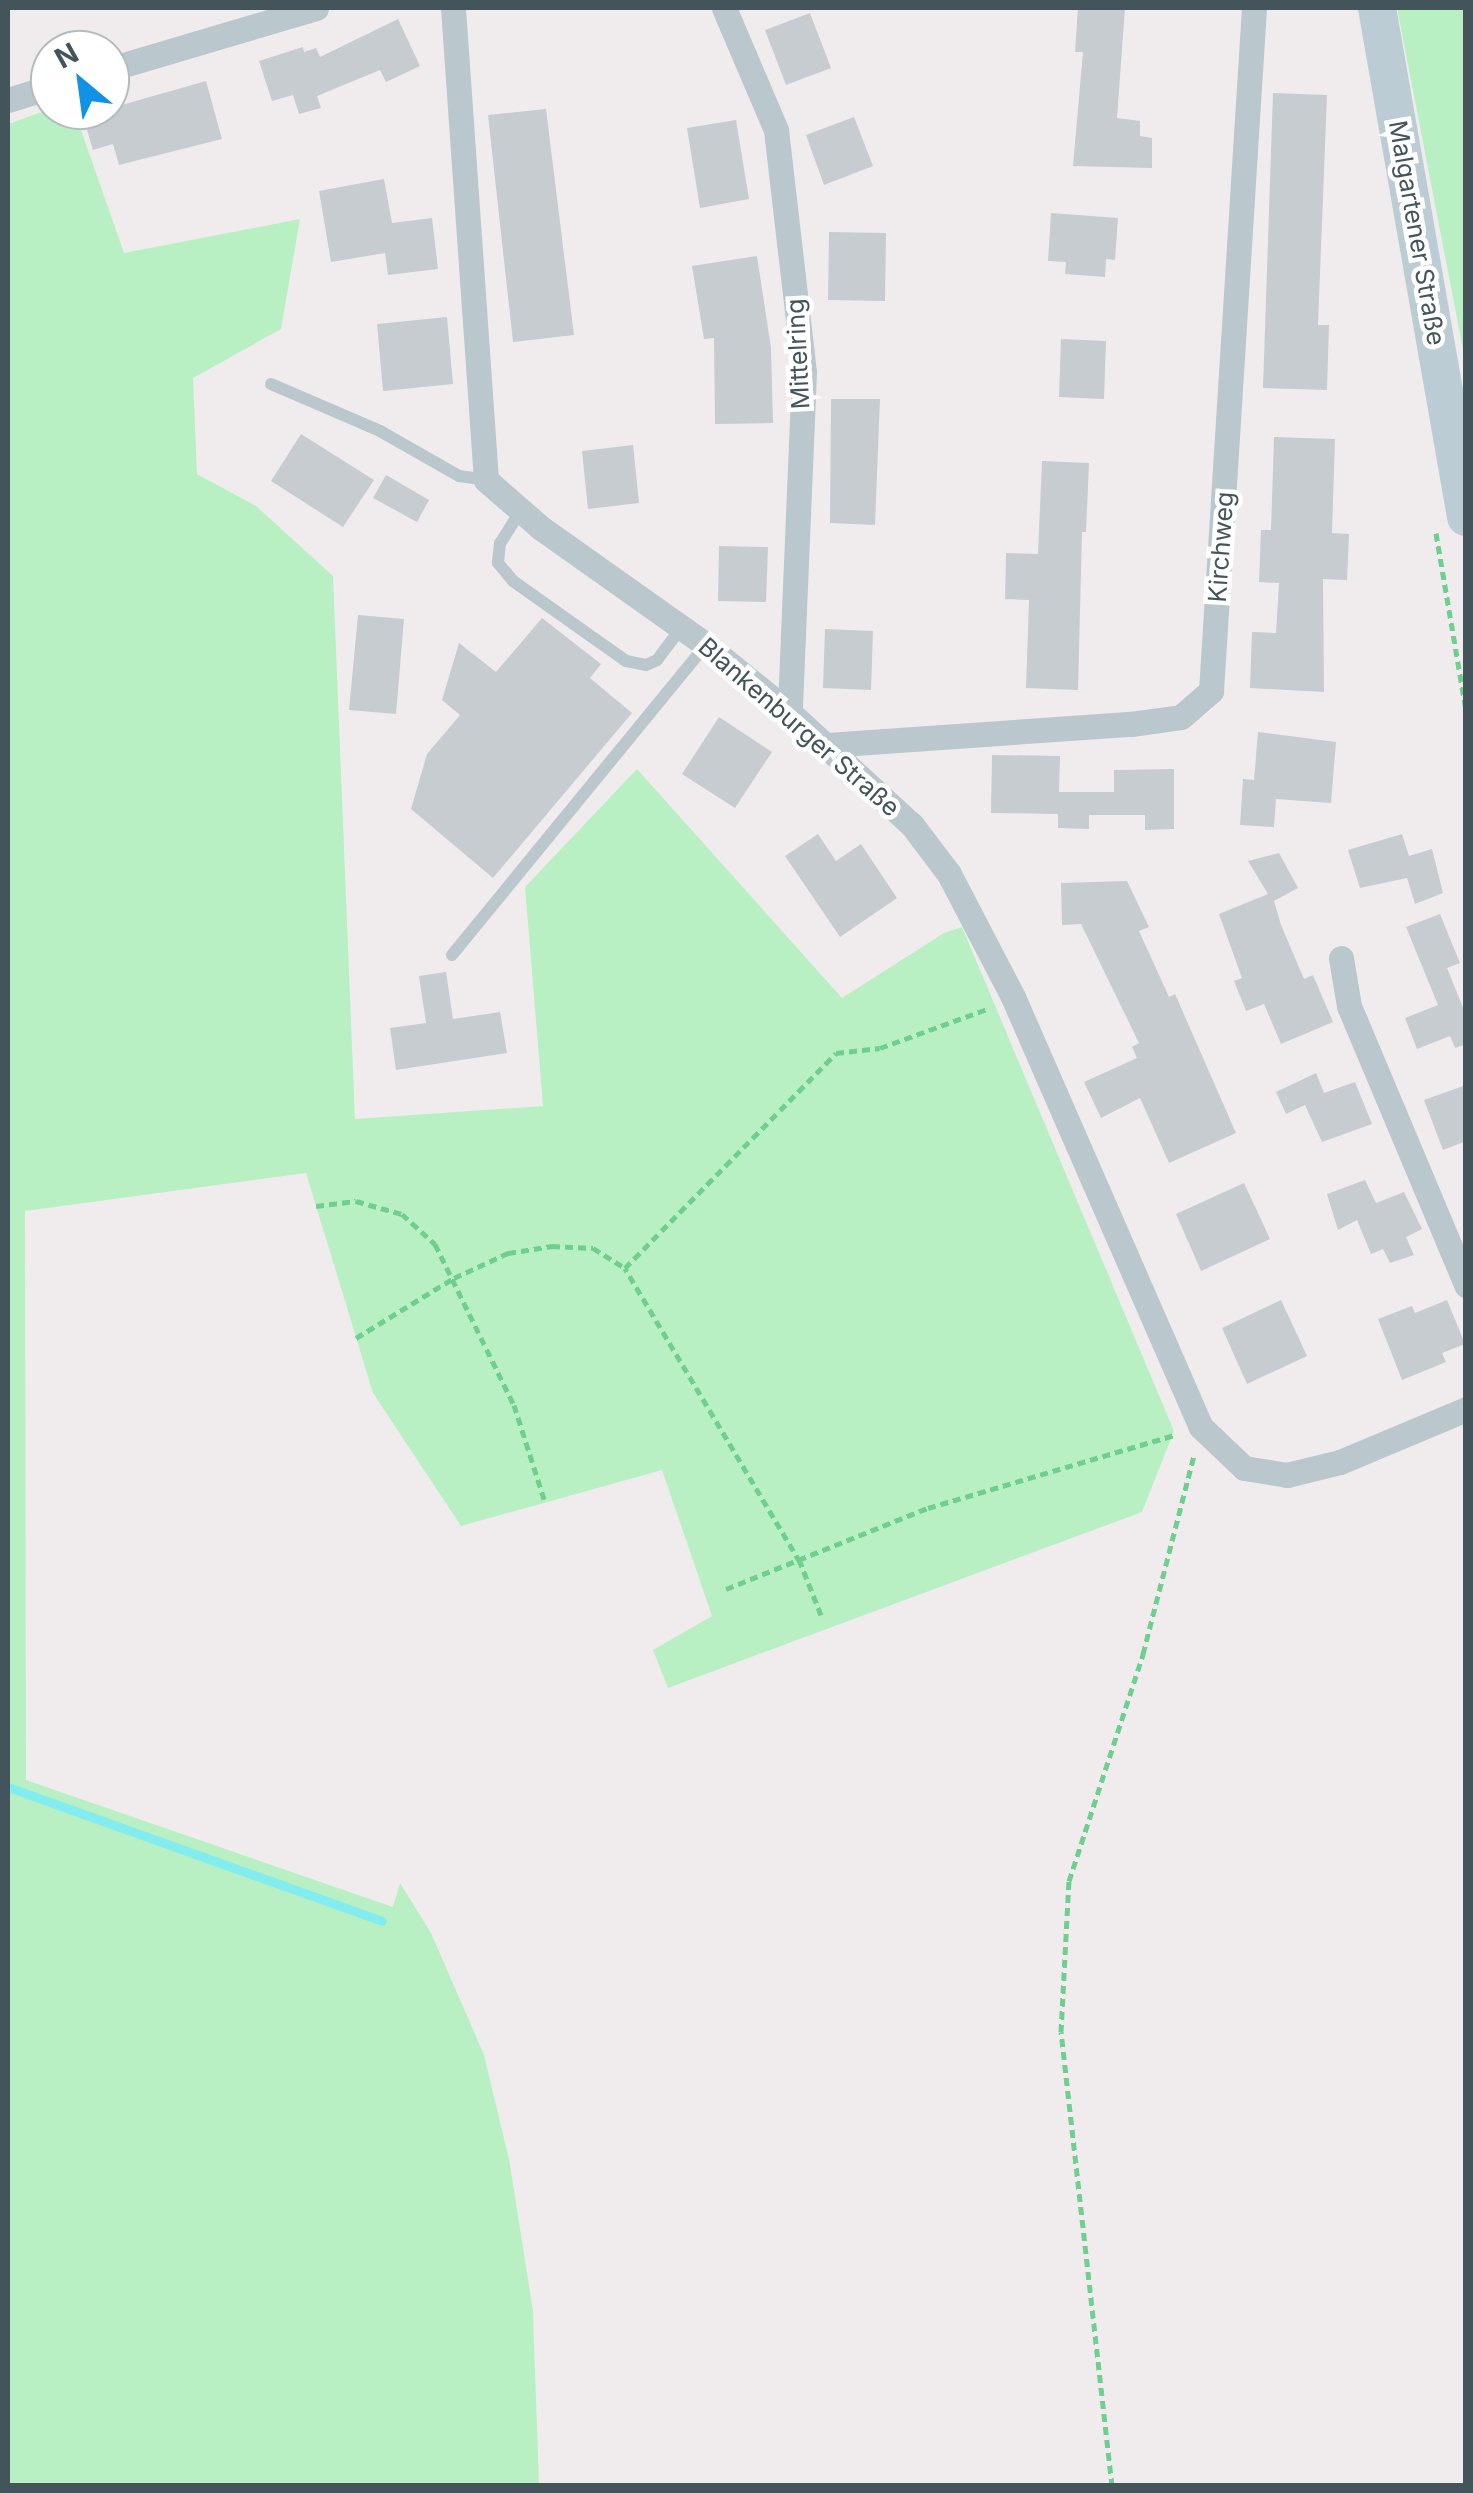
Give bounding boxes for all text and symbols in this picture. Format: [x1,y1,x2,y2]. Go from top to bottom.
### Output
north arrow [30,30,130,130]
text: N [49,35,84,76]
street label: Malgartener Straße [1382,118,1452,348]
street label: Mittelring [780,298,816,410]
street label: Kirchweg [1202,490,1240,604]
street label: Blankenburger Straße [692,631,906,823]

